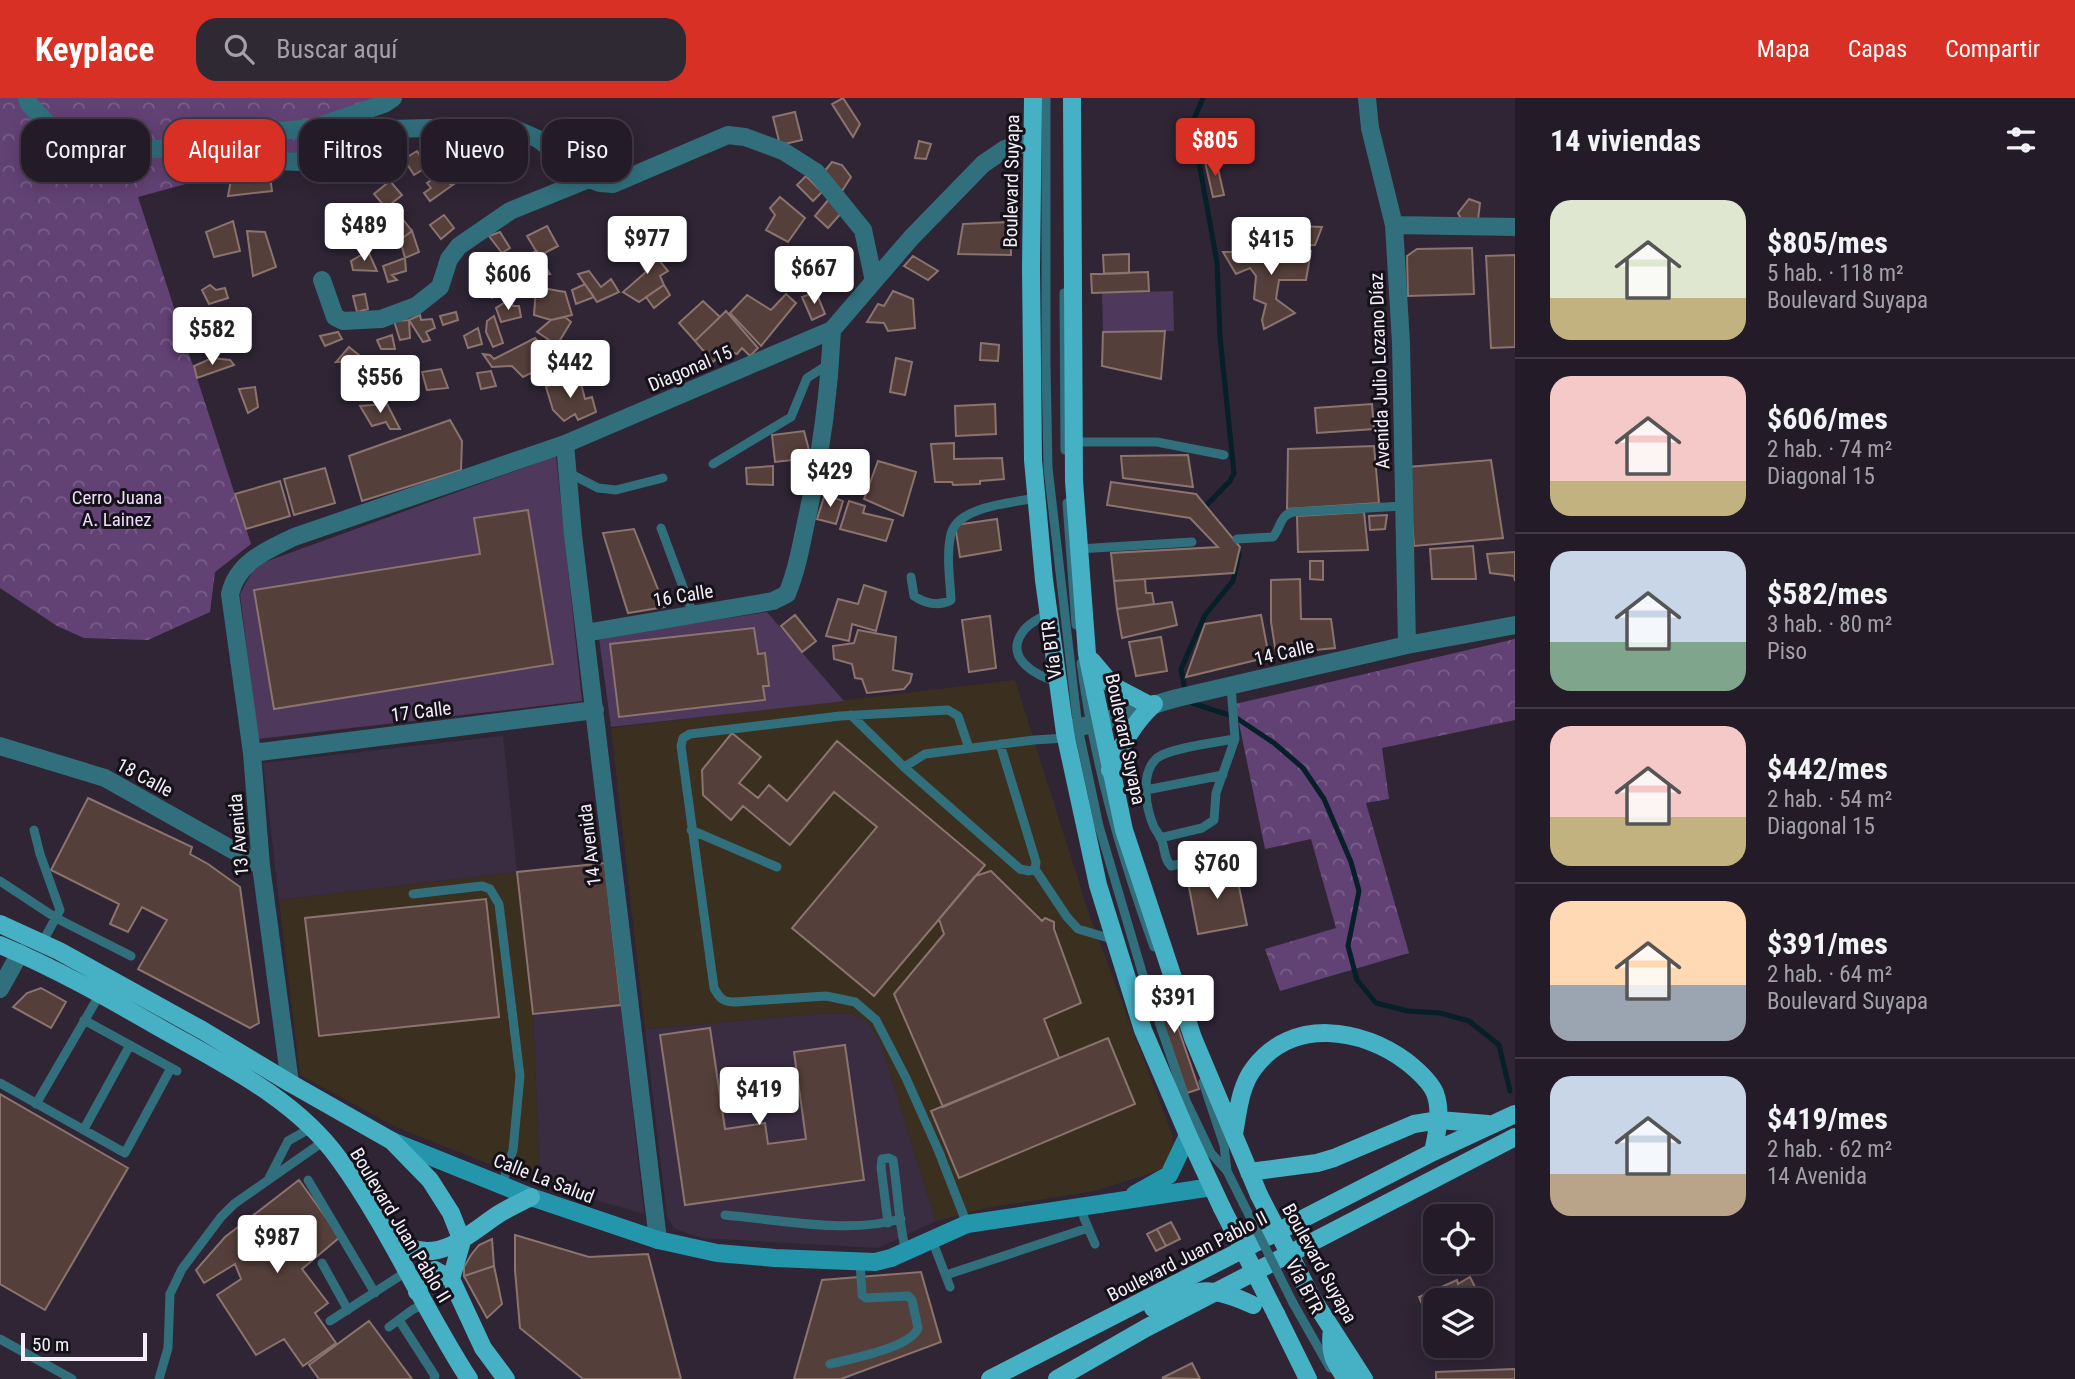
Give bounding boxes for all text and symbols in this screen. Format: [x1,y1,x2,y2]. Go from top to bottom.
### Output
search box [196,18,686,81]
text: Keyplace [35,30,154,69]
icon: search [220,30,258,68]
text: Buscar aquí [276,34,397,64]
text: Mapa [1757,35,1810,63]
text: Capas [1848,35,1907,63]
text: Compartir [1945,35,2040,63]
street label: Boulevard Suyapa [999,114,1024,248]
pin: $805 [1174,118,1256,178]
chip: Comprar [21,119,150,182]
chip: Alquilar [164,119,285,182]
chip: Filtros [299,119,407,182]
chip: Nuevo [421,119,528,182]
chip: Piso [542,119,632,182]
icon: filters [2002,121,2040,159]
text: 14 viviendas [1550,123,1701,158]
text: $805 [1192,127,1238,154]
pin: $489 [323,204,405,263]
text: $489 [341,212,387,239]
pin: $977 [606,216,688,276]
pin: $415 [1230,218,1312,277]
text: $977 [624,225,670,252]
text: $805/mes [1767,225,1888,260]
text: $415 [1248,226,1294,253]
icon: home [1606,228,1690,312]
pin: $667 [773,246,855,306]
pin: $606 [467,252,549,312]
text: $667 [791,255,837,282]
text: 5 hab. · 118 m² [1767,260,1904,287]
text: $606 [485,261,531,288]
street label: Avenida Julio Lozano Díaz [1365,272,1394,470]
text: Boulevard Suyapa [1767,287,1928,314]
pin: $582 [171,308,253,367]
text: $582 [189,316,235,343]
street label: Diagonal 15 [645,340,736,396]
pin: $442 [529,341,611,400]
text: $442 [547,349,593,376]
pin: $556 [339,356,421,415]
text: $556 [357,364,403,391]
text: $606/mes [1767,401,1888,436]
icon: home [1606,404,1690,488]
text: 2 hab. · 74 m² [1767,436,1892,463]
pin: $429 [789,450,871,509]
text: $429 [807,458,853,485]
text: Diagonal 15 [1767,463,1875,490]
park label: Cerro Juana A. Lainez [72,486,162,531]
text: $582/mes [1767,576,1888,611]
street label: 16 Calle [651,579,715,612]
icon: home [1606,579,1690,663]
text: 3 hab. · 80 m² [1767,611,1892,638]
street label: Vía BTR [1037,619,1066,680]
street label: 14 Calle [1252,634,1316,671]
text: Piso [1767,638,1807,665]
street label: Boulevard Suyapa [1100,672,1151,807]
street label: 17 Calle [390,696,453,727]
text: $442/mes [1767,751,1888,786]
street label: 18 Calle [113,753,177,802]
icon: home [1606,754,1690,838]
text: 2 hab. · 54 m² [1767,786,1892,813]
street label: 13 Avenida [223,793,254,877]
street label: 14 Avenida [573,803,606,887]
text: Diagonal 15 [1767,813,1875,840]
pin: $760 [1176,842,1258,901]
text: $760 [1194,850,1240,877]
text: $391/mes [1767,926,1888,961]
icon: home [1606,929,1690,1013]
text: 2 hab. · 64 m² [1767,961,1892,988]
pin: $391 [1133,976,1215,1035]
text: $391 [1151,984,1197,1011]
text: Boulevard Suyapa [1767,988,1928,1015]
pin: $419 [718,1068,800,1127]
text: $419 [736,1076,782,1103]
text: $419/mes [1767,1101,1888,1136]
icon: home [1606,1104,1690,1188]
text: 2 hab. · 62 m² [1767,1136,1892,1163]
street label: Boulevard Juan Pablo II [345,1144,456,1307]
street label: Calle La Salud [490,1149,598,1208]
text: 14 Avenida [1767,1163,1867,1190]
street label: Boulevard Suyapa [1277,1199,1362,1327]
map controls [1423,1204,1493,1358]
button: locate [1423,1204,1493,1274]
street label: Boulevard Juan Pablo II [1103,1206,1271,1307]
pin: $987 [236,1216,318,1275]
text: $987 [254,1224,300,1251]
street label: Vía BTR [1281,1255,1328,1318]
button: layers [1423,1288,1493,1358]
scale bar [21,1330,147,1362]
text: 50 m [32,1333,69,1356]

